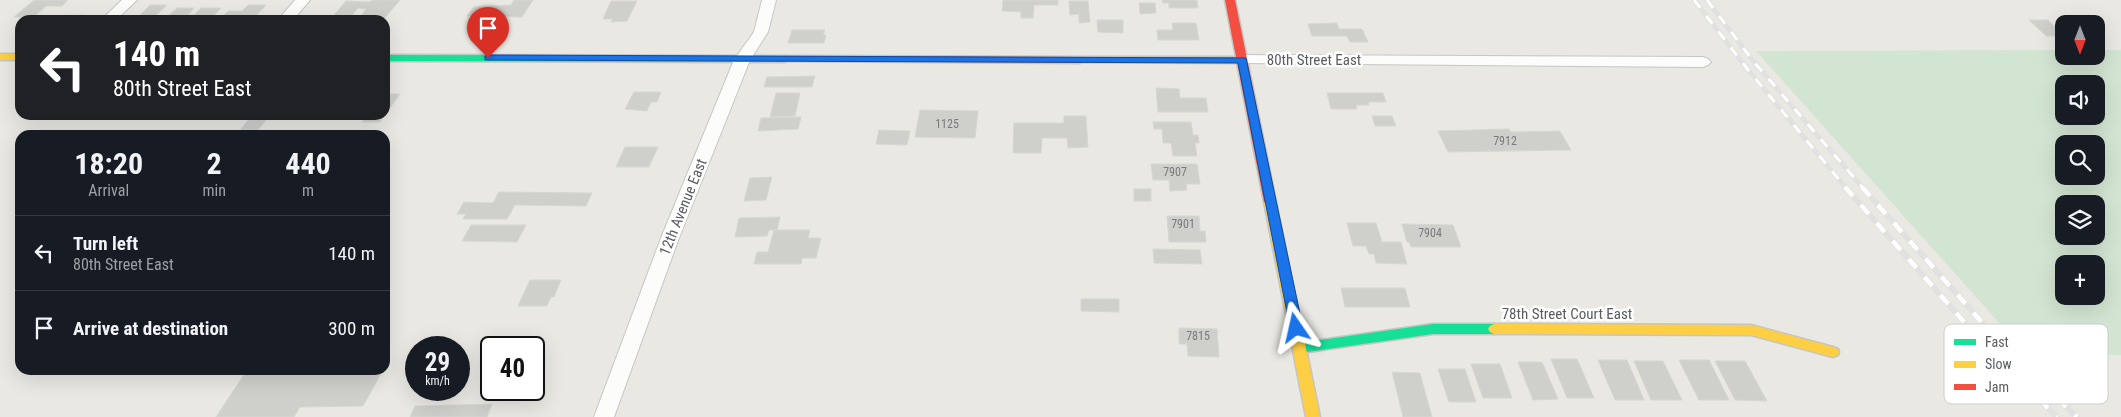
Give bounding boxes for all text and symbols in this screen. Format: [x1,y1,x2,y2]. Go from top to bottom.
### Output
pin [467,7,509,58]
icon: arrive [474,14,502,42]
north arrow [2055,15,2105,65]
map controls [2055,15,2105,305]
text: 140 m [113,34,200,75]
icon: left [30,35,95,100]
street label: 80th Street East [1267,51,1361,69]
button: sound [2055,75,2105,125]
text: 80th Street East [113,76,252,101]
house number: 1125 [935,117,959,131]
house number: 7912 [1493,134,1517,148]
button: search [2055,135,2105,185]
text: 18:20 [74,146,143,181]
text: 2 [207,146,222,181]
text: 440 [285,146,331,181]
street label: 12th Avenue East [655,156,711,258]
house number: 7907 [1163,165,1187,179]
text: Arrival [88,181,129,200]
text: min [202,181,226,200]
text: m [302,181,314,200]
button: layers [2055,195,2105,245]
house number: 7901 [1171,217,1195,231]
house number: 7904 [1418,226,1442,240]
text: Turn left [73,232,138,255]
icon: left [30,239,58,267]
text: 140 m [328,242,375,265]
text: 80th Street East [73,255,174,274]
button: + [2055,255,2105,305]
position arrow [1269,301,1321,353]
street label: 78th Street Court East [1502,305,1632,323]
icon: arrive [30,314,58,342]
text: Arrive at destination [73,317,228,340]
text: 300 m [328,317,375,340]
legend [1944,324,2108,404]
house number: 7815 [1186,329,1210,343]
text: Fast [1985,334,2009,350]
speed limit sign: 40 [480,336,545,401]
text: 29 [425,348,450,377]
text: Slow [1985,356,2012,372]
text: km/h [425,374,450,388]
text: Jam [1985,379,2009,395]

